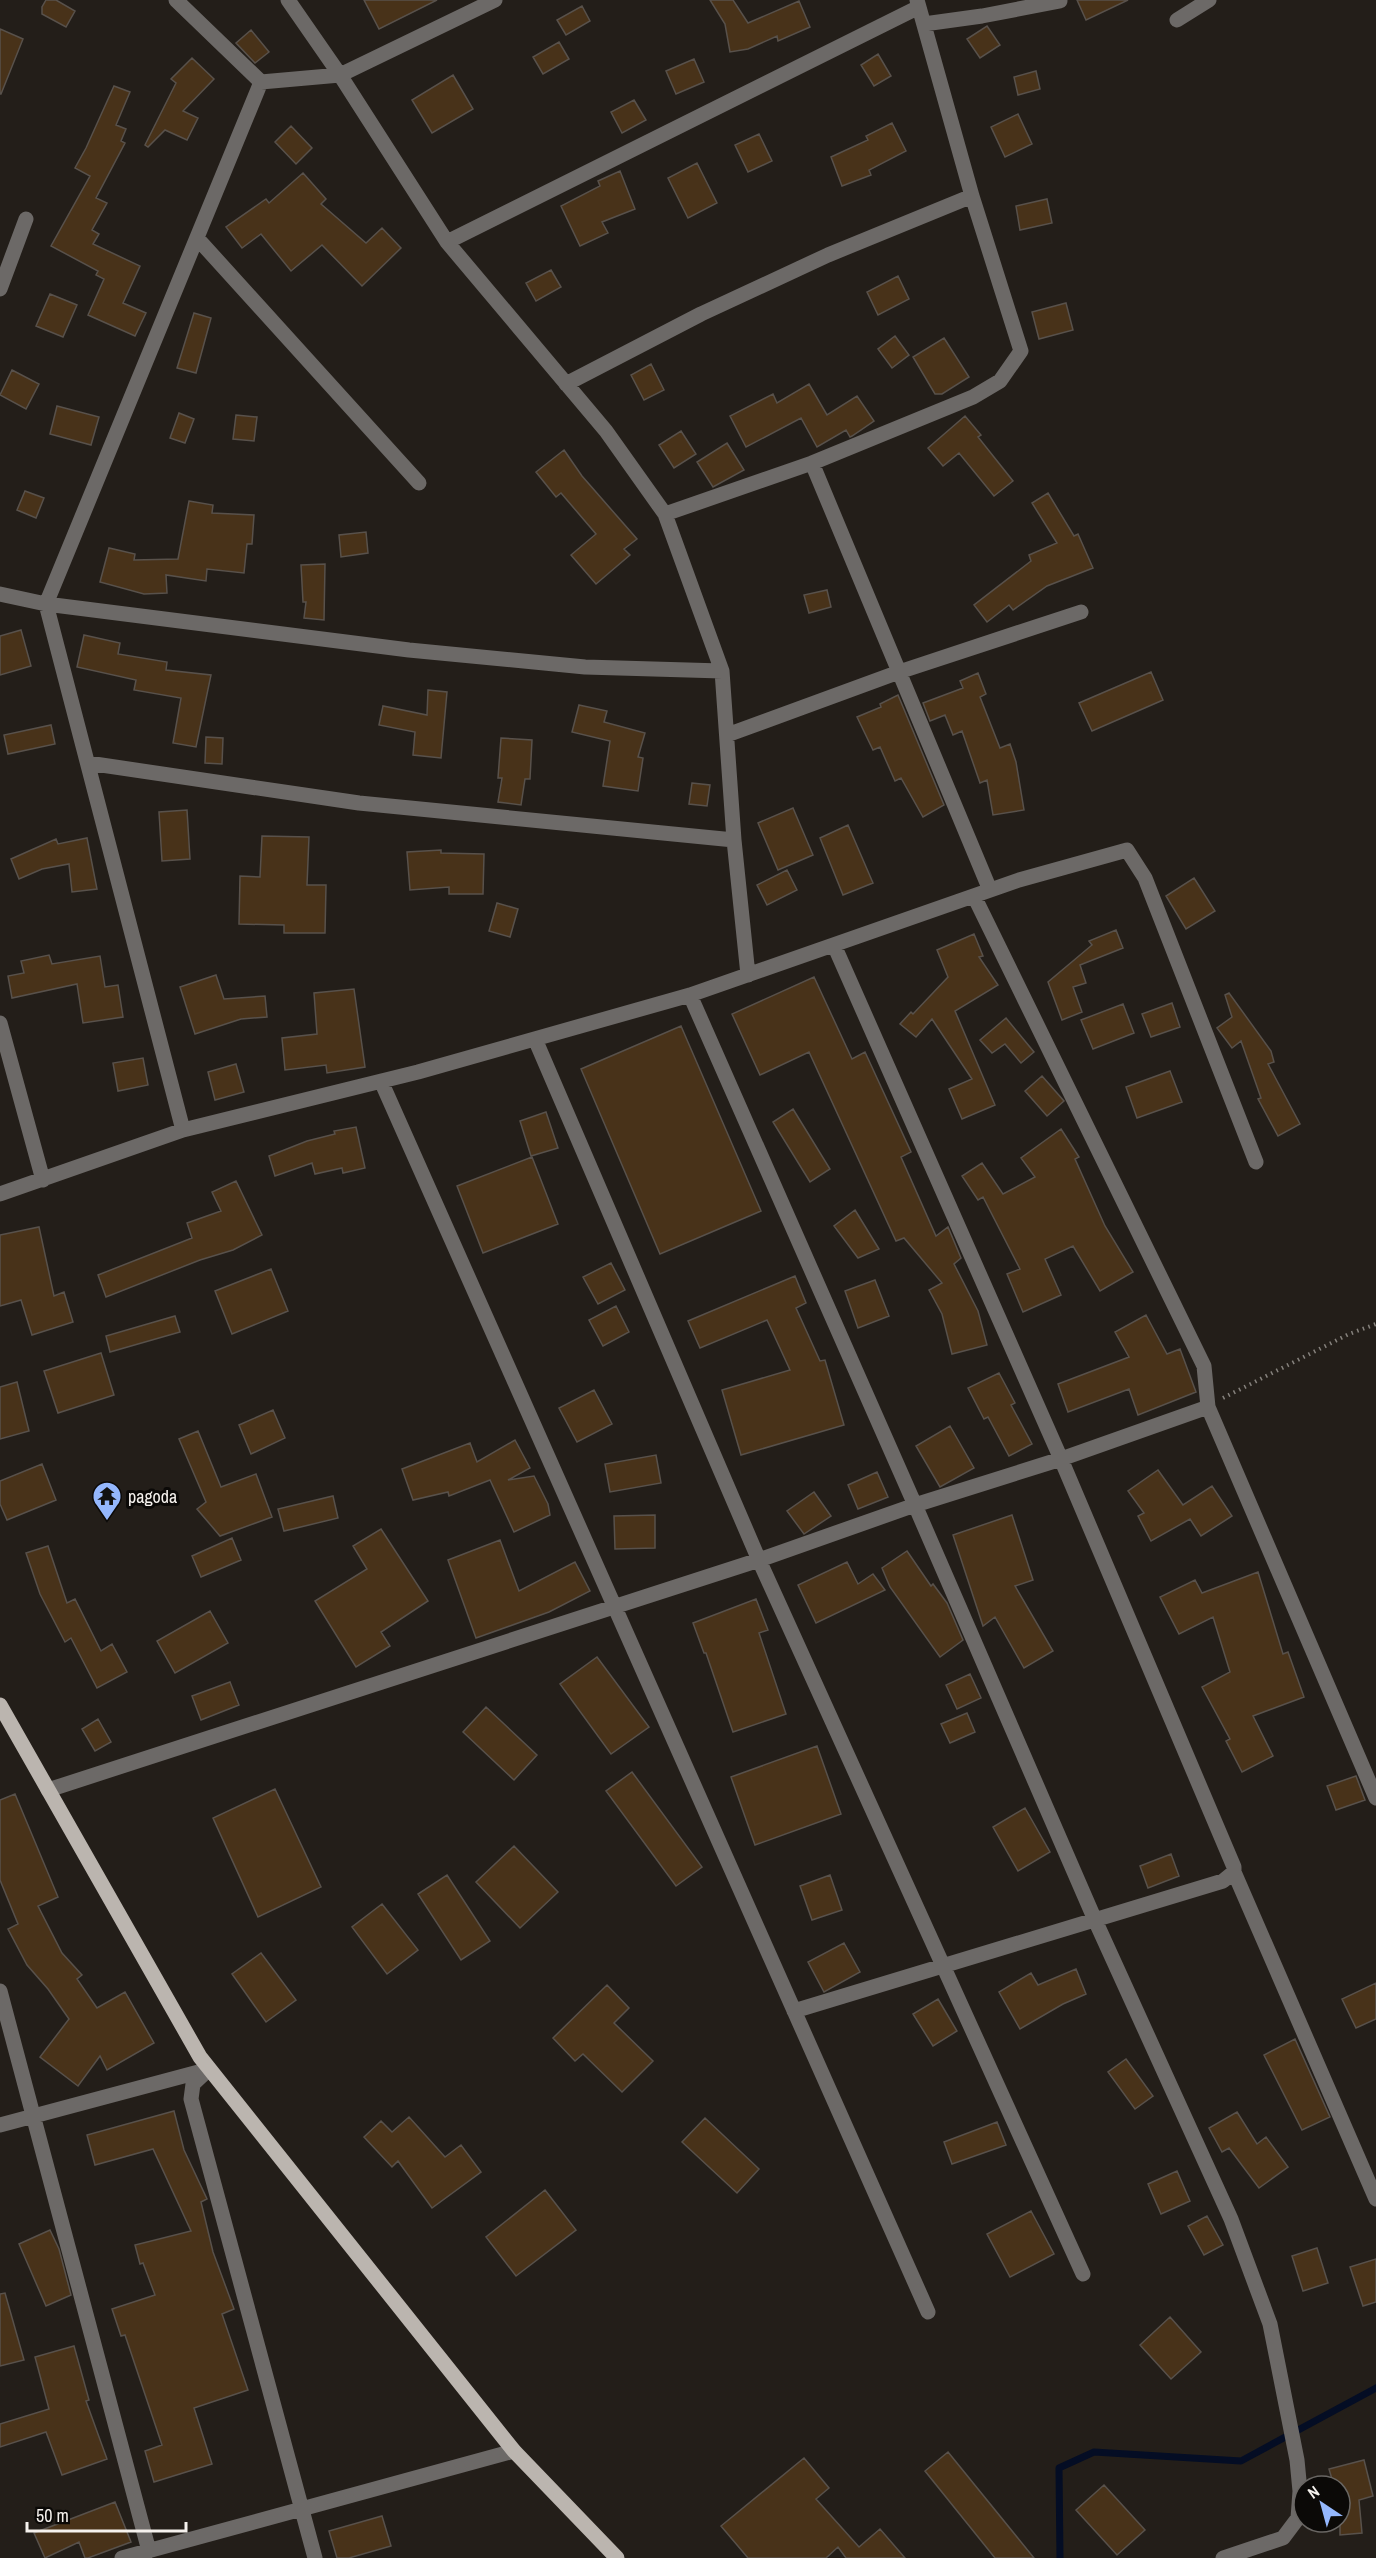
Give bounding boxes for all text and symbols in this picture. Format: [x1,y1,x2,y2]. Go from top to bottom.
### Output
temple icon: pagoda [91,1480,123,1522]
place label: pagoda [128,1484,177,1509]
north arrow [1292,2474,1352,2534]
text: N [1303,2480,1323,2504]
scale bar [27,2495,186,2533]
text: 50 m [36,2503,69,2528]

